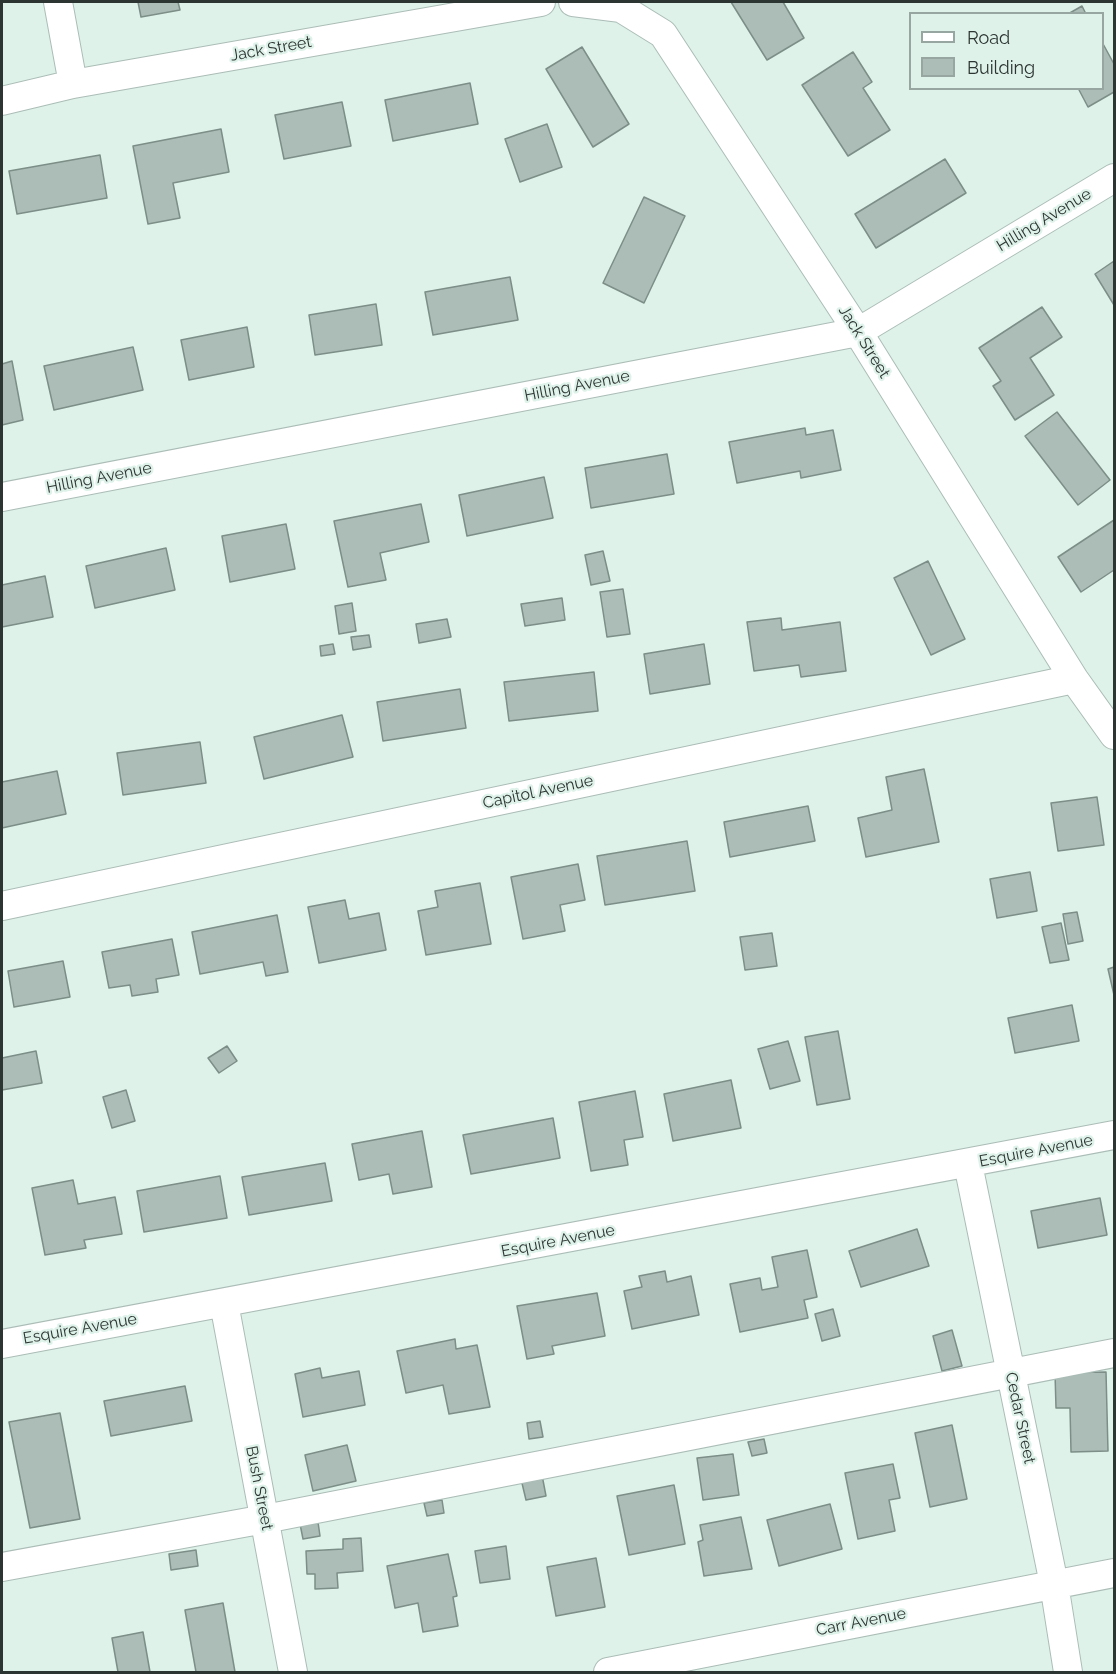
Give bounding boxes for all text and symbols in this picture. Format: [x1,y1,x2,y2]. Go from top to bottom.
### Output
legend [909,12,1104,90]
text: Road [967,27,1010,48]
street label: Jack Street [229,32,313,66]
text: Building [967,57,1035,78]
street label: Hilling Avenue [993,184,1095,256]
street label: Jack Street [834,302,894,382]
street label: Hilling Avenue [523,366,631,406]
street label: Hilling Avenue [45,458,153,498]
street label: Capitol Avenue [481,771,595,813]
street label: Esquire Avenue [978,1131,1094,1171]
street label: Esquire Avenue [500,1221,616,1261]
street label: Esquire Avenue [22,1310,138,1348]
street label: Cedar Street [1001,1370,1039,1466]
street label: Bush Street [241,1444,277,1532]
street label: Carr Avenue [814,1604,908,1640]

